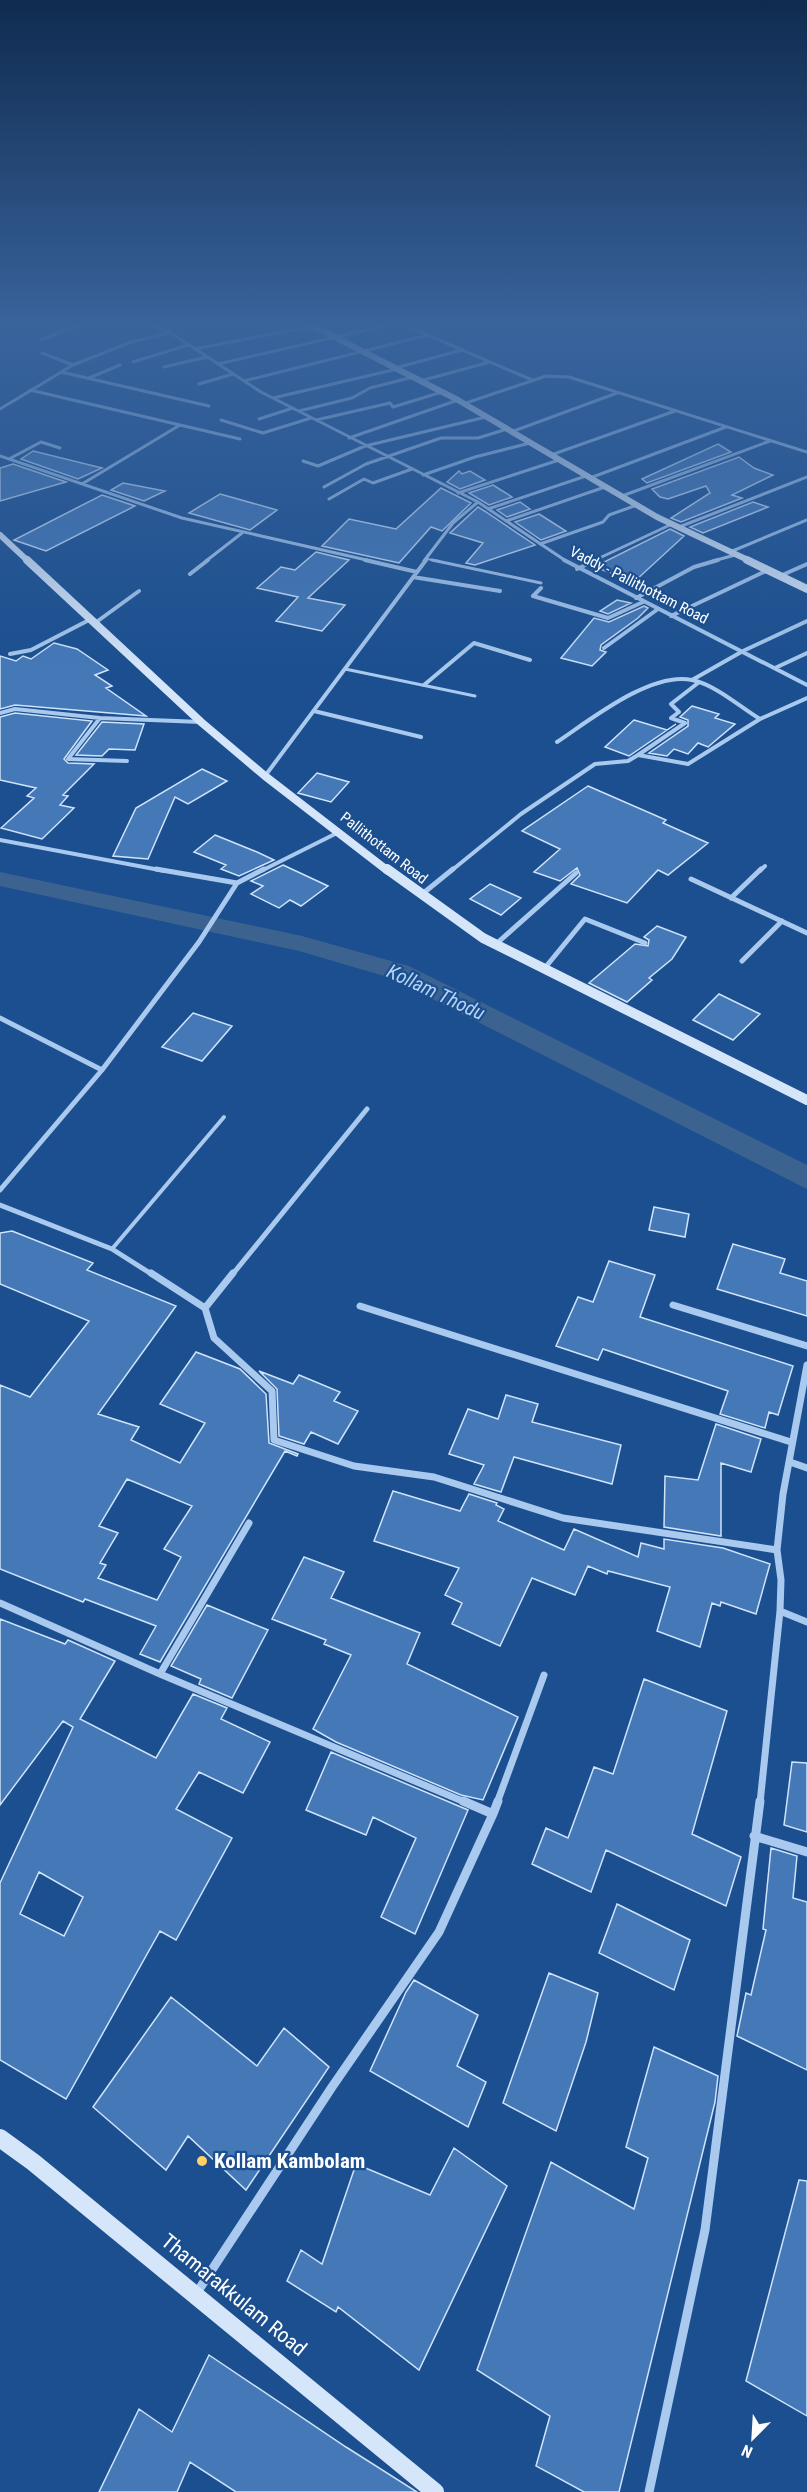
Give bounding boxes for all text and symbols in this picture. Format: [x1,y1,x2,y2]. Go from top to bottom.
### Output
street label: Vaddy - Pallithottam Road [567,542,711,628]
street label: Pallithottam Road [337,808,431,888]
water label: Kollam Thodu [383,959,489,1025]
place label: Kollam Kambolam [214,2149,365,2173]
marker: Kollam Kambolam [195,2154,209,2168]
street label: Thamarakkulam Road [157,2229,311,2361]
north arrow [723,2408,783,2468]
text: N [739,2441,755,2462]

